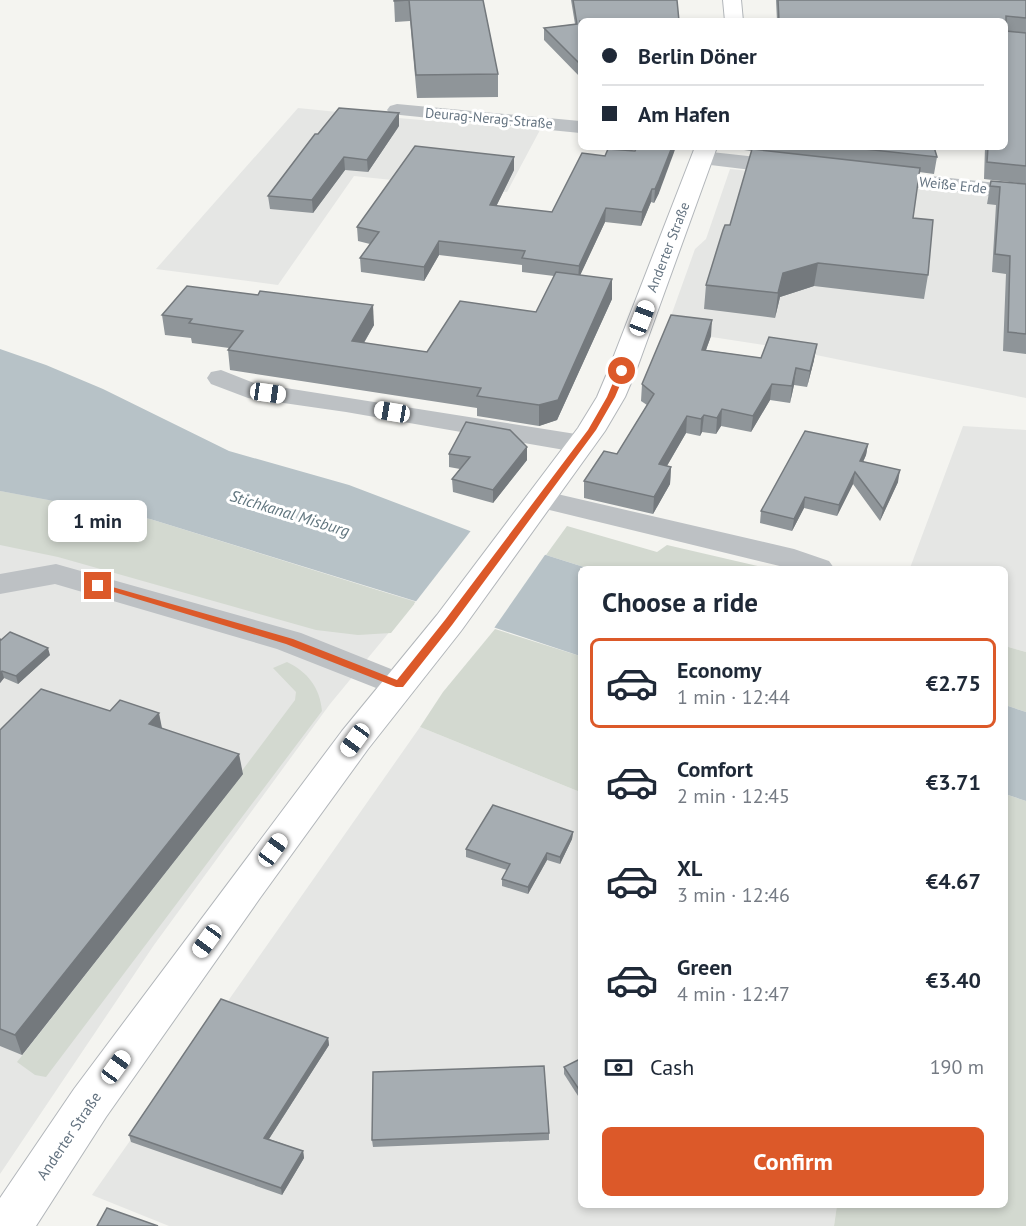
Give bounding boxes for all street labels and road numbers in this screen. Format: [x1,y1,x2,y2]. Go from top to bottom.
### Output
street label: Deurag-Nerag-Straße [424,103,554,133]
street label: Weiße Erde [918,172,988,198]
street label: Anderter Straße [643,199,693,295]
street label: Anderter Straße [32,1088,105,1183]

